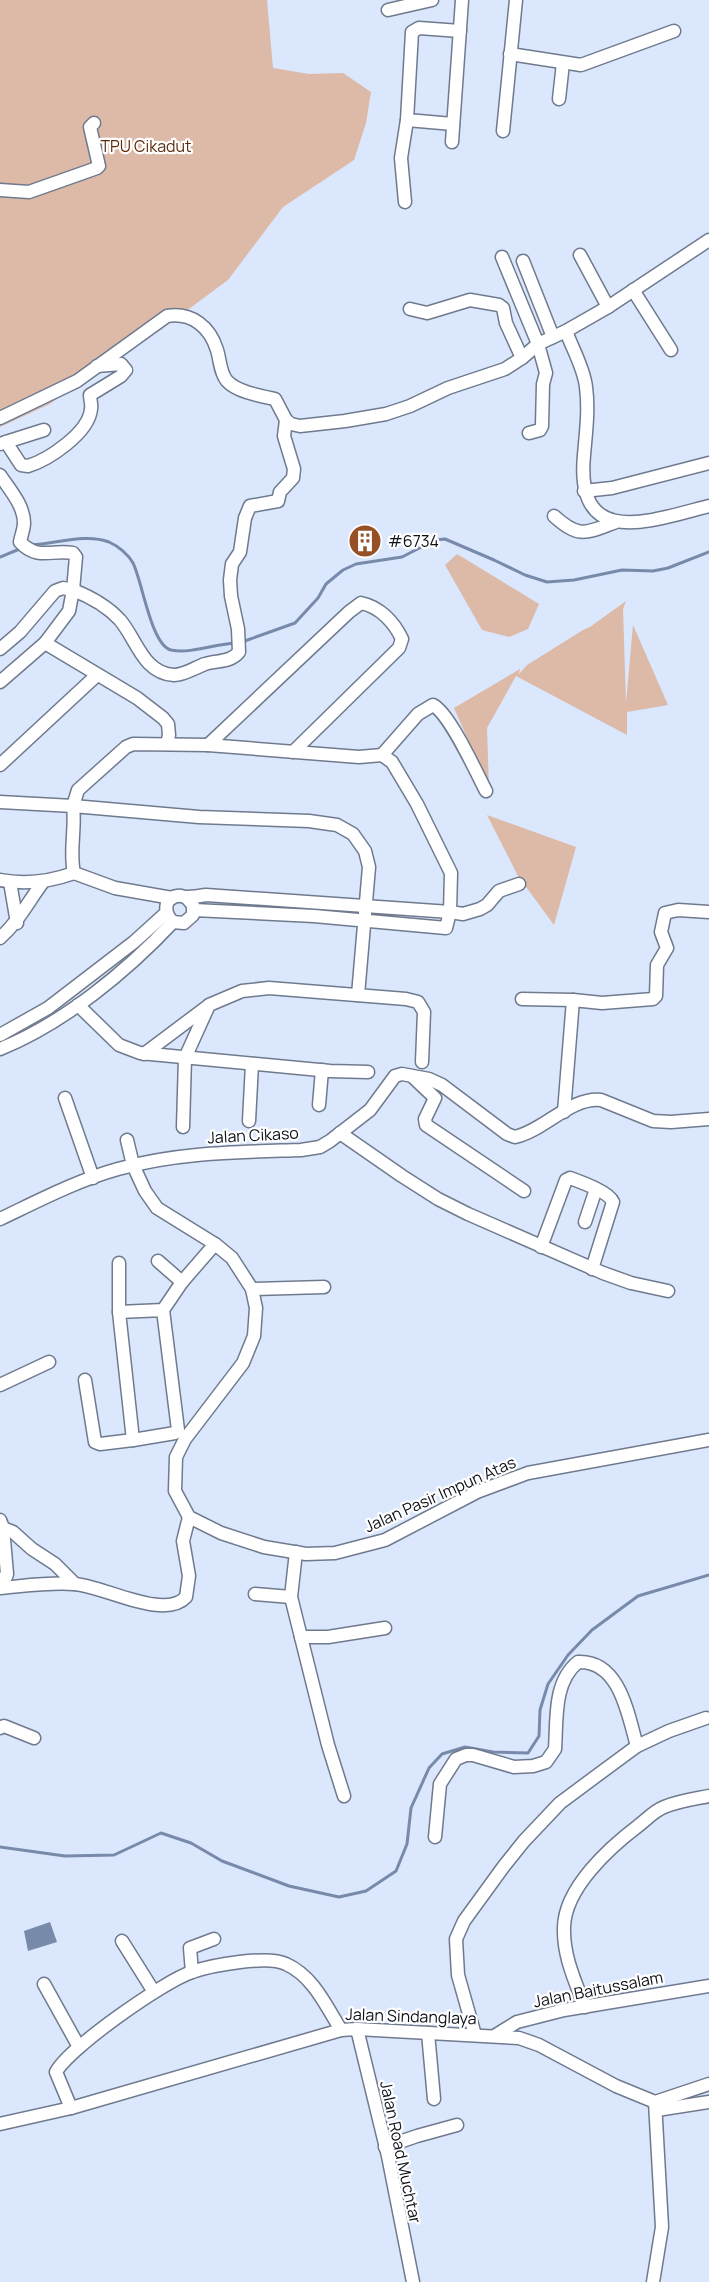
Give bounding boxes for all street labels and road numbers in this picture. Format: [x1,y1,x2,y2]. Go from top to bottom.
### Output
street label: Jalan Cikaso [207,1122,299,1148]
street label: Jalan Pasir Impun Atas [361,1451,519,1537]
street label: Jalan Baitussalam [531,1966,665,2012]
street label: Jalan Sindanglaya [345,2003,477,2029]
street label: Jalan Road Muchtar [375,2079,427,2225]

